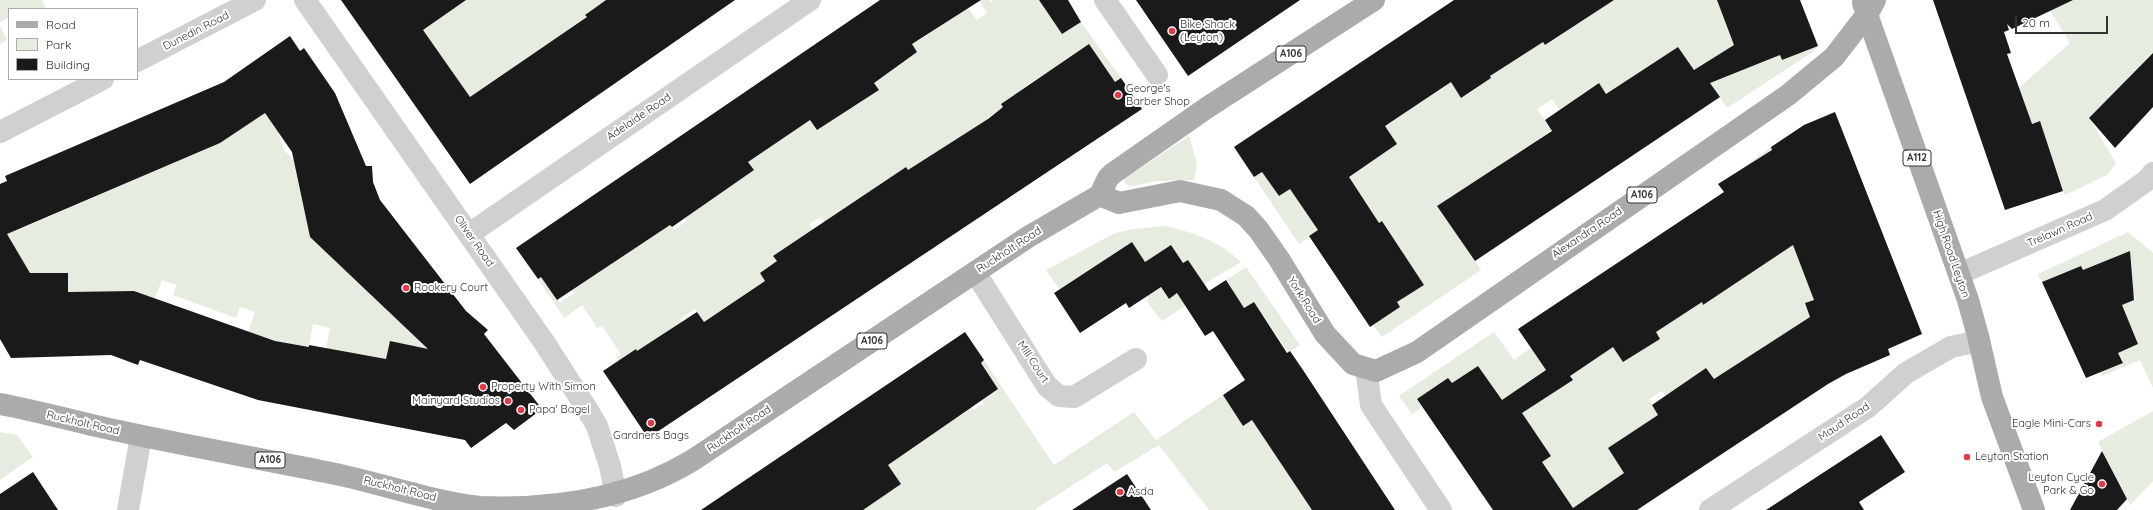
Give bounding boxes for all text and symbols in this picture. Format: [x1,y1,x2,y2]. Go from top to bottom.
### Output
legend [8,8,138,80]
scale bar [2017,8,2110,34]
street label: Dunedin Road [161,9,231,53]
text: 20 m [2022,15,2050,30]
text: Road [46,17,76,32]
place label: Bike Shack (Leyton) [1180,18,1235,44]
marker: Bike Shack (Leyton) [1167,26,1177,36]
text: Park [46,37,71,52]
road number: A106 [1276,46,1306,62]
text: Building [46,57,90,72]
place label: George's Barber Shop [1126,82,1190,108]
marker: George's Barber Shop [1113,90,1123,100]
street label: Adelaide Road [604,91,674,143]
road number: A112 [1903,150,1931,166]
road number: A106 [1627,187,1657,203]
street label: Alexandra Road [1549,205,1625,261]
street label: High Road Leyton [1930,209,1972,299]
street label: Trelawn Road [2025,210,2095,250]
street label: Oliver Road [451,213,497,269]
street label: Ruckholt Road [974,224,1044,276]
street label: York Road [1284,274,1324,326]
place label: Rookery Court [414,281,488,295]
marker: Rookery Court [401,283,411,293]
road number: A106 [857,333,887,349]
street label: Mill Court [1015,338,1051,386]
place label: Property With Simon [491,380,596,394]
marker: Property With Simon [478,382,488,392]
place label: Mainyard Studios [412,394,500,408]
marker: Mainyard Studios [503,396,513,406]
street label: Maud Road [1816,400,1872,444]
place label: Papa' Bagel [529,403,590,417]
street label: Ruckholt Road [704,403,774,455]
marker: Papa' Bagel [516,405,526,415]
street label: Ruckholt Road [45,408,121,438]
place label: Eagle Mini-Cars [2012,417,2091,431]
marker: Gardners Bags [646,418,656,428]
marker: Eagle Mini-Cars [2094,419,2104,429]
place label: Gardners Bags [613,429,689,443]
place label: Leyton Station [1975,450,2049,464]
road number: A106 [255,452,285,468]
marker: Leyton Station [1962,452,1972,462]
place label: Leyton Cycle Park & Go [2028,471,2094,497]
street label: Ruckholt Road [362,474,438,504]
marker: Leyton Cycle Park & Go [2097,479,2107,489]
place label: Asda [1128,485,1154,499]
marker: Asda [1115,487,1125,497]

